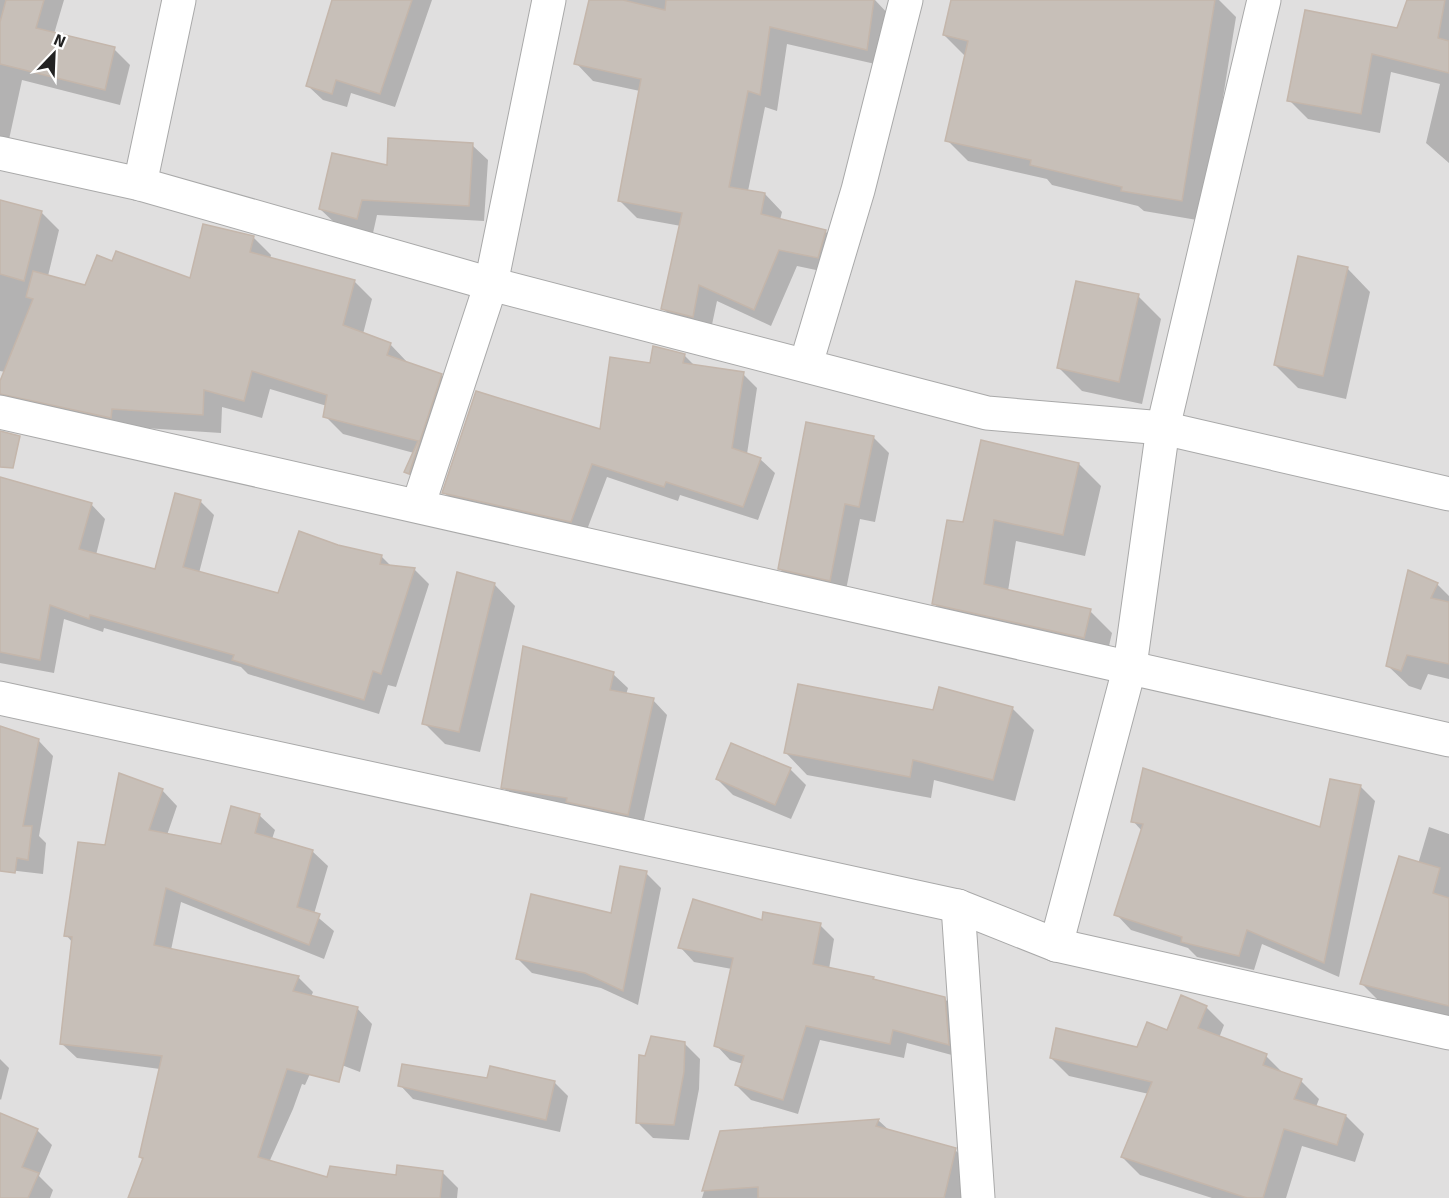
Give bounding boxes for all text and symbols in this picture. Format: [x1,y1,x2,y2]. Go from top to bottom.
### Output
north arrow [24,24,84,84]
text: N [50,30,69,52]

